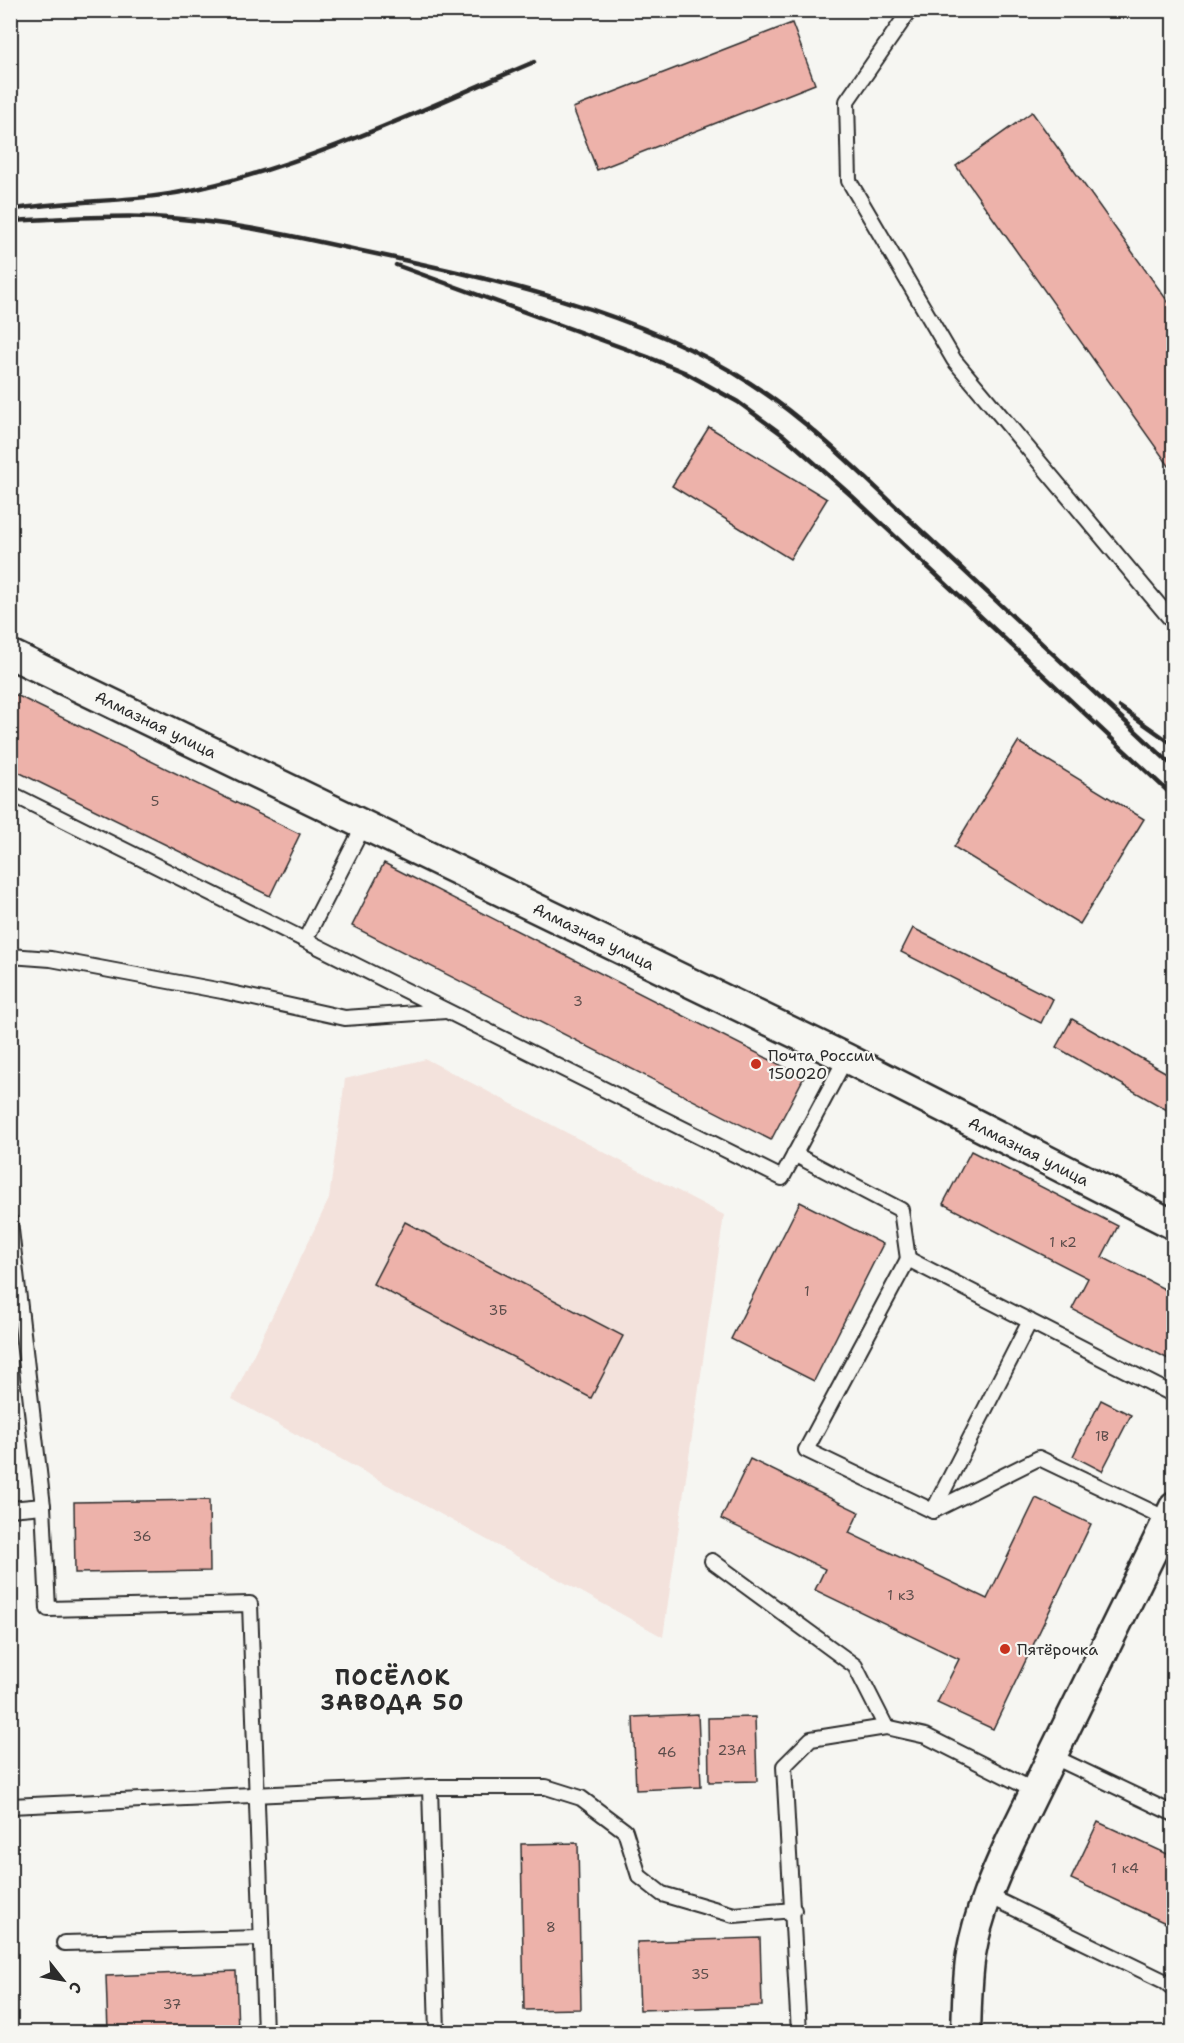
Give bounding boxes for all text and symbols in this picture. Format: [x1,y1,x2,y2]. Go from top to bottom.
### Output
street label: Алмазная улица [92,686,220,763]
house number: 5 [151,792,159,810]
street label: Алмазная улица [530,898,658,975]
house number: 3 [573,992,583,1010]
place label: Почта России 150020 [768,1045,874,1084]
marker: Почта России 150020 [749,1057,763,1071]
street label: Алмазная улица [965,1112,1093,1191]
house number: 1 к2 [1049,1233,1077,1251]
house number: 1 [804,1282,810,1300]
house number: 3Б [488,1301,508,1319]
house number: 1В [1095,1427,1109,1445]
house number: 36 [132,1527,152,1545]
house number: 1 к3 [887,1586,915,1604]
place label: Пятёрочка [1017,1639,1098,1660]
marker: Пятёрочка [998,1642,1012,1656]
district label: ПОСЁЛОК ЗАВОДА 50 [321,1663,465,1717]
house number: 23А [717,1741,747,1759]
house number: 46 [657,1743,677,1761]
house number: 1 к4 [1111,1859,1139,1877]
house number: 8 [546,1918,556,1936]
north arrow [33,1950,93,2010]
house number: 35 [691,1965,709,1983]
text: С [64,1978,87,1997]
house number: 37 [163,1995,181,2013]

